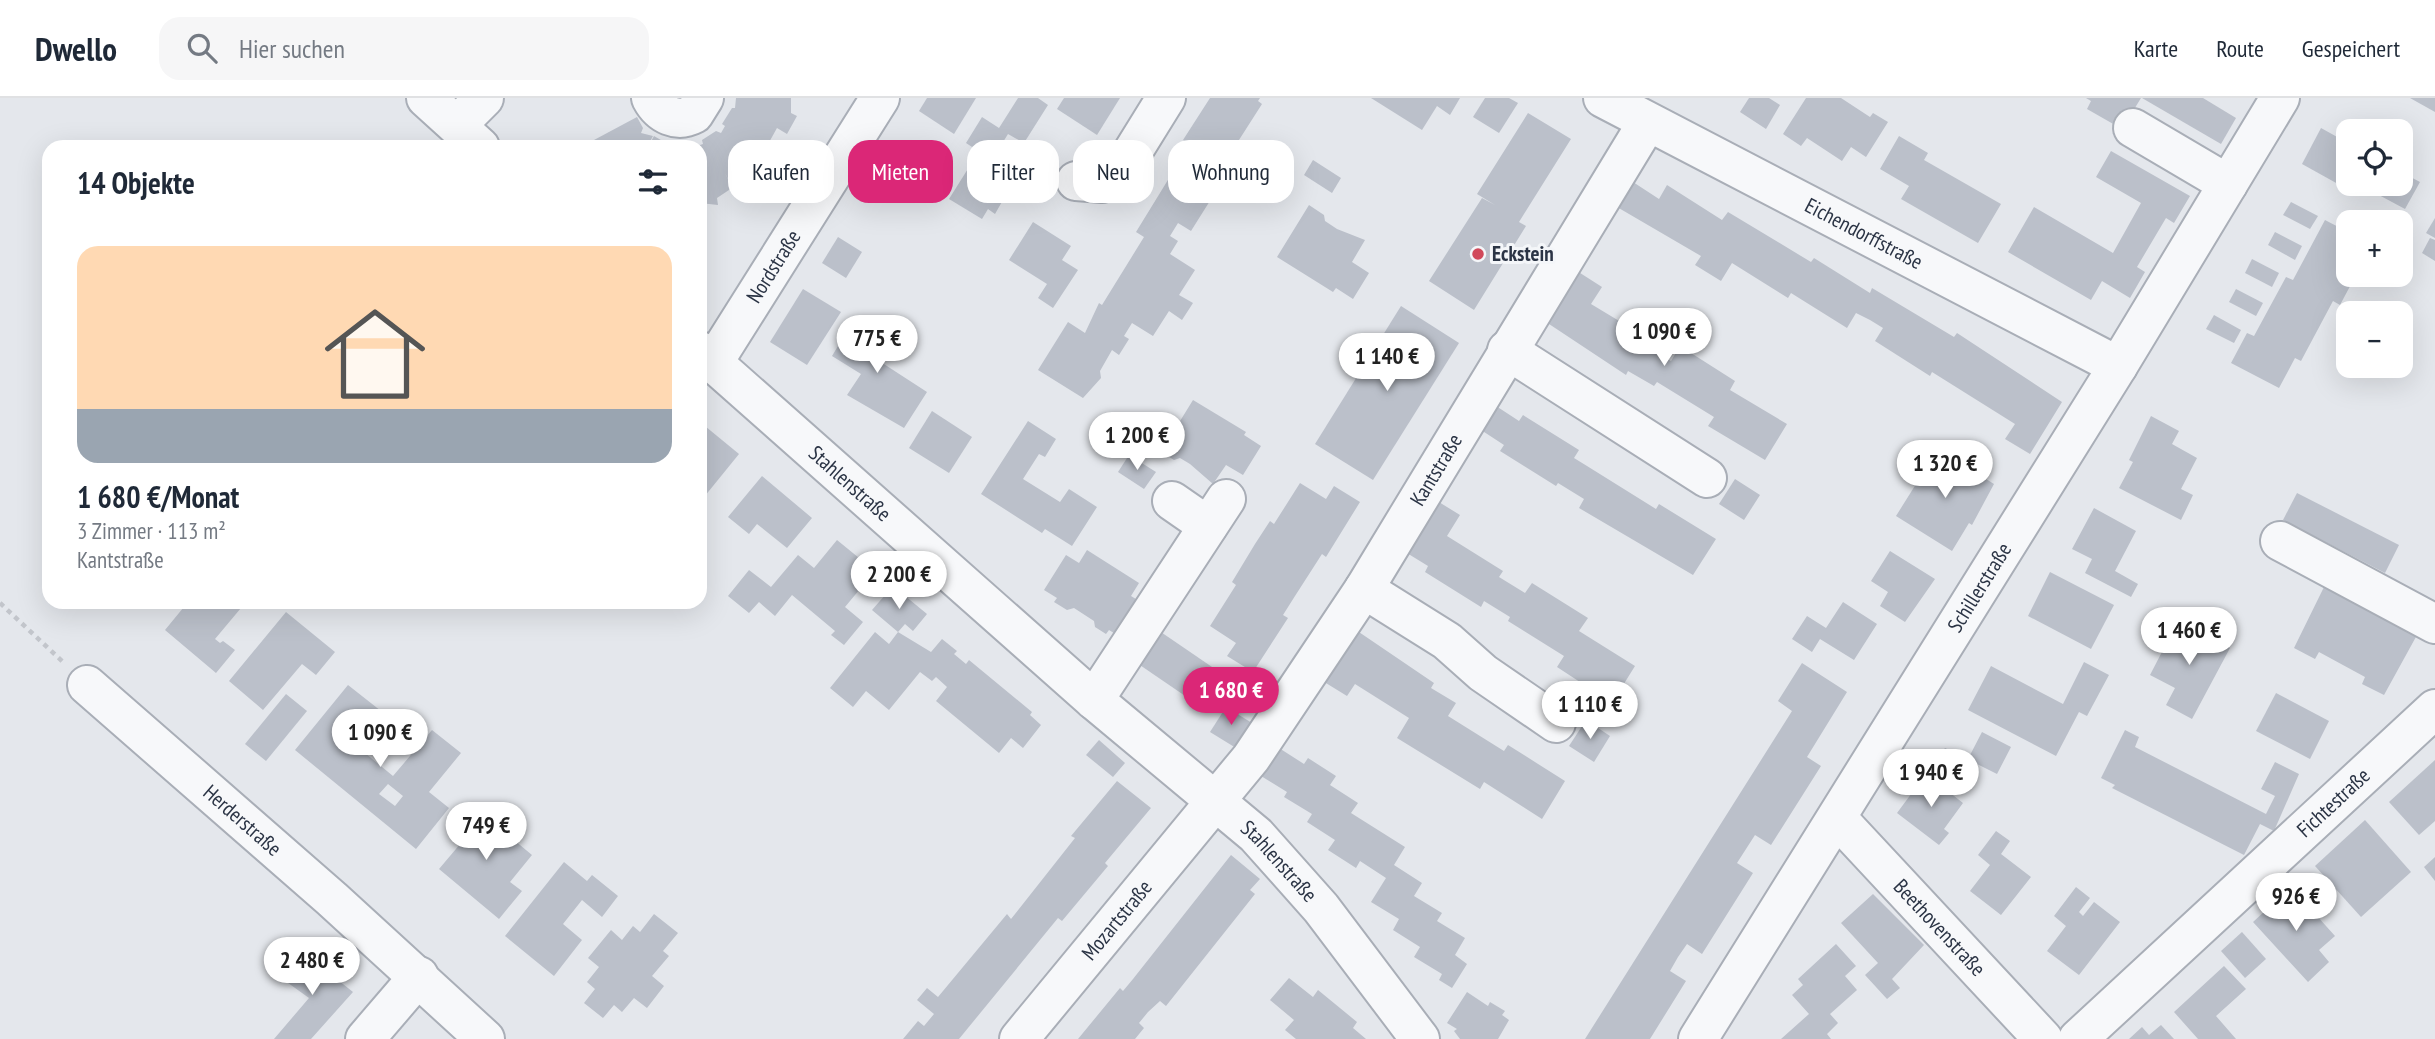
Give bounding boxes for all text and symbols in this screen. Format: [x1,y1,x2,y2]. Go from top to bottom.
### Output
search box [159,17,649,80]
text: Dwello [35,27,117,70]
icon: search [183,29,221,67]
text: Hier suchen [239,32,345,65]
text: Karte [2134,33,2178,64]
text: Route [2216,33,2264,64]
text: Gespeichert [2302,33,2400,64]
map controls [2336,119,2413,378]
button: locate [2336,119,2413,196]
chip: Kaufen [728,140,834,203]
chip: Mieten [848,140,953,203]
chip: Filter [967,140,1059,203]
chip: Neu [1073,140,1154,203]
chip: Wohnung [1168,140,1294,203]
text: 14 Objekte [77,163,195,202]
icon: filters [634,163,672,201]
street label: Eichendorffstraße [1801,192,1927,275]
button: + [2336,210,2413,287]
street label: Nordstraße [740,225,806,308]
place label: Eckstein [1492,240,1554,267]
marker: Eckstein [1470,246,1486,262]
icon: home [312,291,438,417]
button: − [2336,301,2413,378]
pin: 1 090 € [1599,308,1729,368]
pin: 775 € [828,316,926,375]
text: 1 090 € [1632,316,1696,345]
text: 775 € [853,323,901,352]
pin: 1 140 € [1322,334,1452,393]
text: 1 140 € [1355,341,1419,370]
pin: 1 200 € [1072,412,1202,472]
text: 1 200 € [1105,420,1169,449]
street label: Kantstraße [1404,429,1468,511]
street label: Stahlenstraße [803,440,897,527]
pin: 1 320 € [1880,440,2010,500]
text: 1 320 € [1913,448,1977,477]
text: 1 680 €/Monat [77,477,239,516]
text: 3 Zimmer · 113 m² [77,516,226,545]
street label: Schillerstraße [1941,538,2017,637]
text: Kantstraße [77,545,164,574]
pin: 2 200 € [834,552,964,611]
text: 2 200 € [867,559,931,588]
pin: 1 460 € [2124,608,2254,667]
text: 1 460 € [2157,615,2221,644]
pin: 1 680 € [1166,668,1296,727]
text: 1 680 € [1199,675,1263,704]
pin: 1 110 € [1525,682,1655,741]
text: 1 110 € [1558,689,1622,718]
pin: 1 090 € [315,710,445,769]
text: 1 090 € [348,717,412,746]
pin: 1 940 € [1866,750,1996,809]
text: 1 940 € [1899,757,1963,786]
street label: Fichtestraße [2291,762,2376,843]
street label: Herderstraße [198,779,287,862]
pin: 749 € [437,802,535,862]
text: 749 € [462,810,510,839]
street label: Stahlenstraße [1235,814,1323,907]
street label: Beethovenstraße [1888,873,1991,982]
street label: Mozartstraße [1076,874,1158,966]
pin: 926 € [2247,874,2345,933]
text: 926 € [2272,881,2320,910]
pin: 2 480 € [247,937,377,997]
text: 2 480 € [280,945,344,974]

